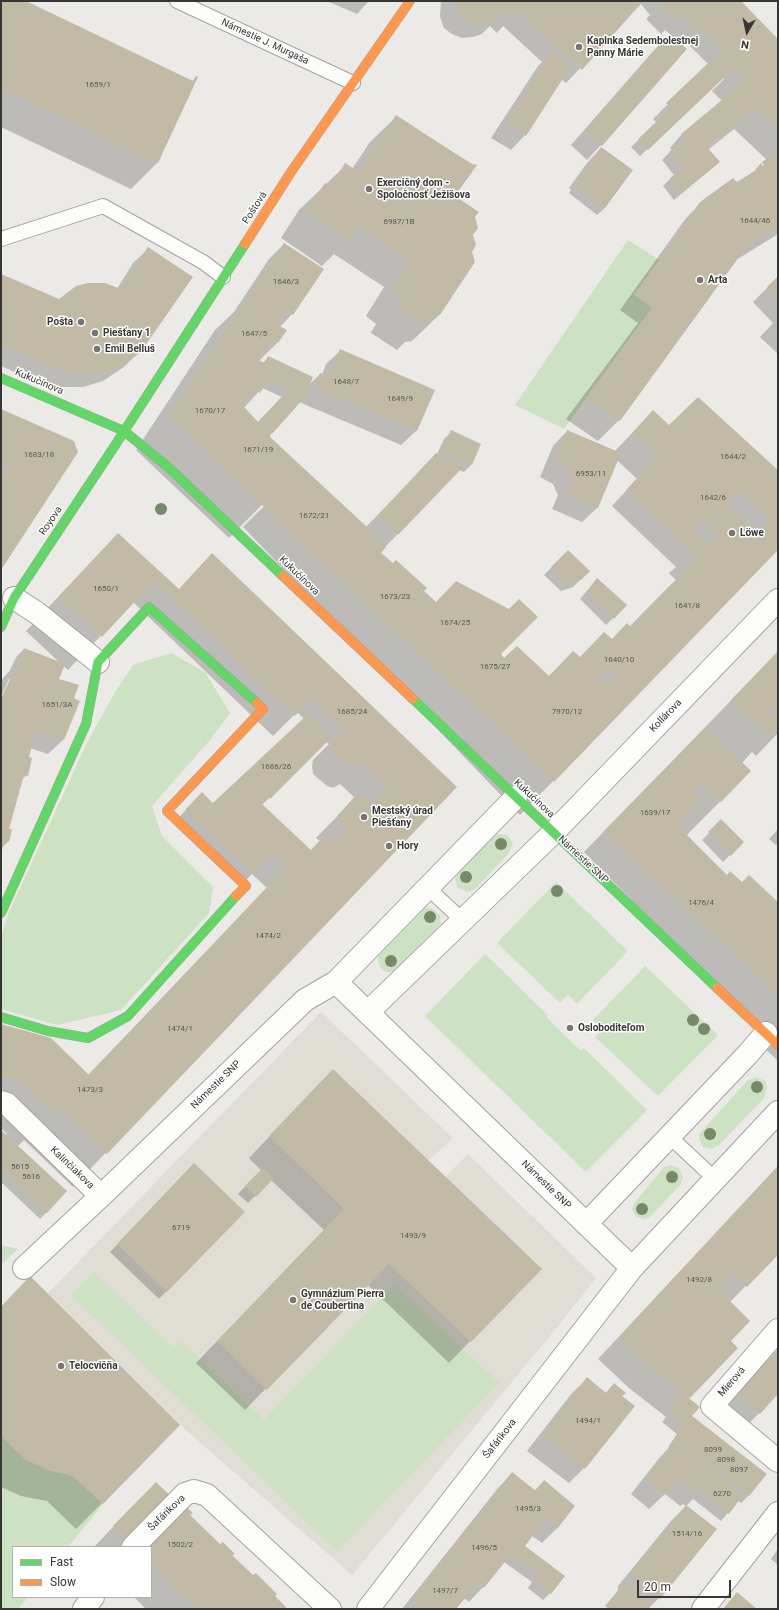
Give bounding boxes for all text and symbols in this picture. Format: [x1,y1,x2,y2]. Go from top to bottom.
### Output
north arrow [727,12,767,52]
street label: Námestie J. Murgaša [219,16,311,68]
place label: Kaplnka Sedembolestnej Panny Márie [587,35,698,58]
text: N [740,37,750,51]
marker: Kaplnka Sedembolestnej Panny Márie [574,42,584,52]
house number: 1659/1 [85,80,111,90]
place label: Exercičný dom - Spoločnosť Ježišova [377,177,470,200]
marker: Exercičný dom - Spoločnosť Ježišova [364,184,374,194]
street label: Poštová [240,190,270,226]
house number: 1644/46 [740,216,770,226]
house number: 6987/1B [384,217,414,227]
place label: Arta [708,274,727,286]
marker: Arta [695,275,705,285]
house number: 1646/3 [273,277,299,287]
place label: Pošta [47,316,73,328]
marker: Pošta [76,317,86,327]
place label: Piešťany 1 [103,327,150,339]
marker: Piešťany 1 [90,328,100,338]
house number: 1647/5 [241,329,267,339]
place label: Emil Belluš [105,343,155,355]
marker: Emil Belluš [92,344,102,354]
street label: Kukučínova [13,366,65,398]
house number: 1648/7 [333,377,359,387]
house number: 1649/9 [387,394,413,404]
house number: 1670/17 [195,406,225,416]
house number: 1671/19 [243,445,273,455]
house number: 1683/18 [24,450,54,460]
house number: 1644/2 [720,452,746,462]
house number: 6953/11 [576,469,606,479]
house number: 1642/6 [700,493,726,503]
street label: Royova [37,504,65,538]
house number: 1672/21 [299,511,329,521]
place label: Löwe [740,527,764,539]
marker: Löwe [727,528,737,538]
street label: Kukučínova [276,554,322,598]
house number: 1650/1 [93,584,119,594]
house number: 1673/23 [380,592,410,602]
house number: 1641/8 [674,601,700,611]
house number: 1674/25 [440,618,470,628]
house number: 1640/10 [604,655,634,665]
house number: 1675/27 [480,662,510,672]
street label: Kollárova [647,697,685,735]
house number: 1651/3A [42,700,72,710]
house number: 1685/24 [337,707,367,717]
house number: 7970/12 [552,707,582,717]
house number: 1686/26 [261,762,291,772]
street label: Kukučínova [511,777,557,821]
place label: Mestský úrad Piešťany [372,805,433,828]
house number: 1639/17 [640,808,670,818]
marker: Mestský úrad Piešťany [359,812,369,822]
street label: Námestie SNP [555,834,611,886]
place label: Hory [397,840,418,852]
marker: Hory [384,841,394,851]
house number: 1476/4 [688,898,714,908]
house number: 1474/2 [255,931,281,941]
place label: Osloboditeľom [578,1022,644,1034]
marker: Osloboditeľom [565,1023,575,1033]
house number: 1474/1 [167,1024,193,1034]
street label: Námestie SNP [189,1058,243,1112]
house number: 1473/3 [77,1085,103,1095]
street label: Kalinčiakova [48,1144,96,1192]
street label: Námestie SNP [519,1158,573,1212]
house number: 5615 [11,1162,29,1172]
house number: 5616 [22,1172,40,1182]
house number: 6719 [172,1223,190,1233]
house number: 1493/9 [400,1231,426,1241]
house number: 1492/8 [686,1275,712,1285]
place label: Gymnázium Pierra de Coubertina [301,1288,384,1312]
marker: Gymnázium Pierra de Coubertina [288,1295,298,1305]
place label: Telocvičňa [69,1360,118,1372]
marker: Telocvičňa [56,1361,66,1371]
street label: Mierová [716,1365,748,1399]
house number: 1494/1 [575,1416,601,1426]
street label: Šafárikova [481,1417,519,1461]
house number: 8099 [704,1445,722,1455]
house number: 8098 [717,1455,735,1465]
house number: 8097 [730,1465,748,1475]
house number: 6270 [713,1489,731,1499]
street label: Šafárikova [146,1492,188,1534]
house number: 1495/3 [515,1504,541,1514]
house number: 1514/16 [672,1529,702,1539]
house number: 1502/2 [167,1540,193,1550]
house number: 1496/5 [471,1543,497,1553]
legend [12,1546,152,1598]
text: Fast [50,1555,73,1569]
scale bar [639,1572,733,1598]
text: Slow [50,1575,76,1589]
text: 20 m [644,1580,671,1594]
house number: 1497/7 [432,1586,458,1596]

